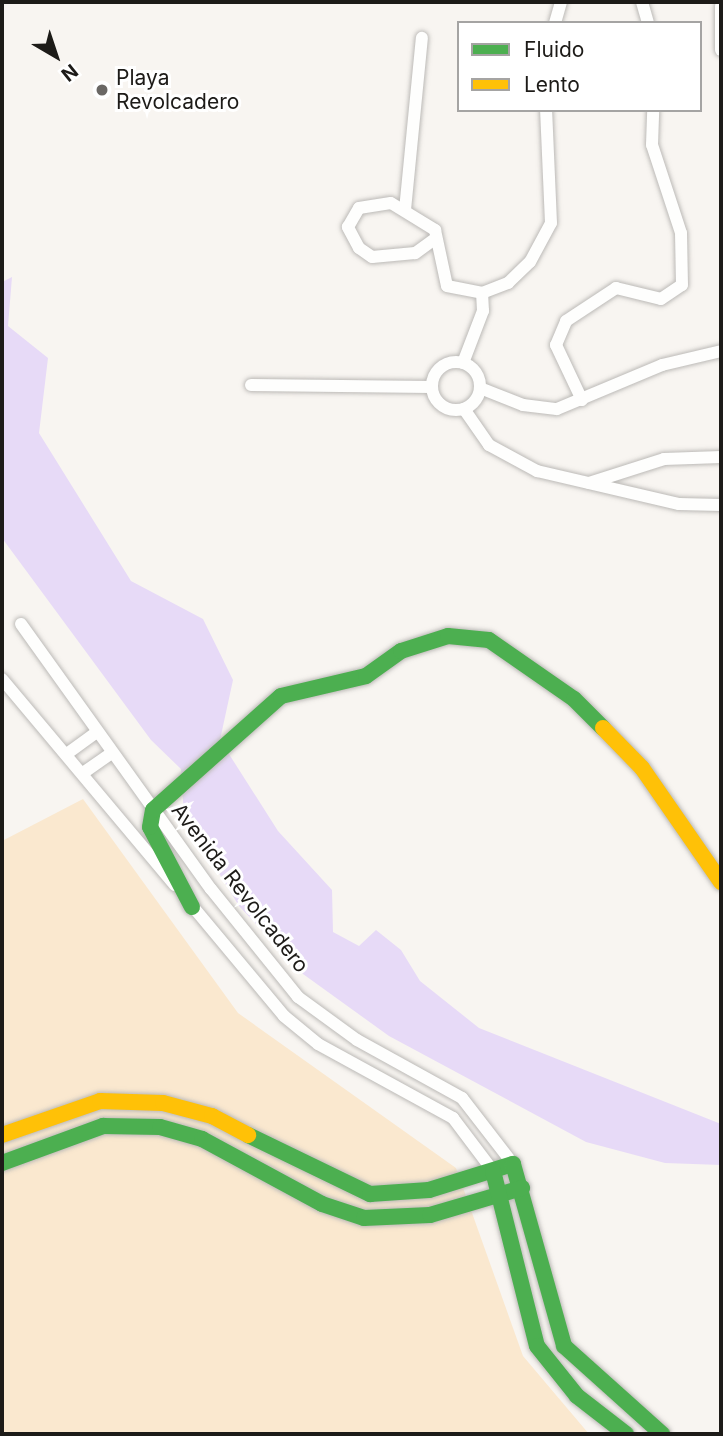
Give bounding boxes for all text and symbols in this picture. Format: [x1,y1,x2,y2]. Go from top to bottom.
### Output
north arrow [21,21,91,91]
legend [457,21,702,112]
text: Fluido [524,37,584,62]
text: N [57,59,82,86]
place label: Playa Revolcadero [116,65,239,115]
text: Lento [524,72,580,97]
marker: Playa Revolcadero [94,82,110,98]
street label: Avenida Revolcadero [166,798,314,978]

